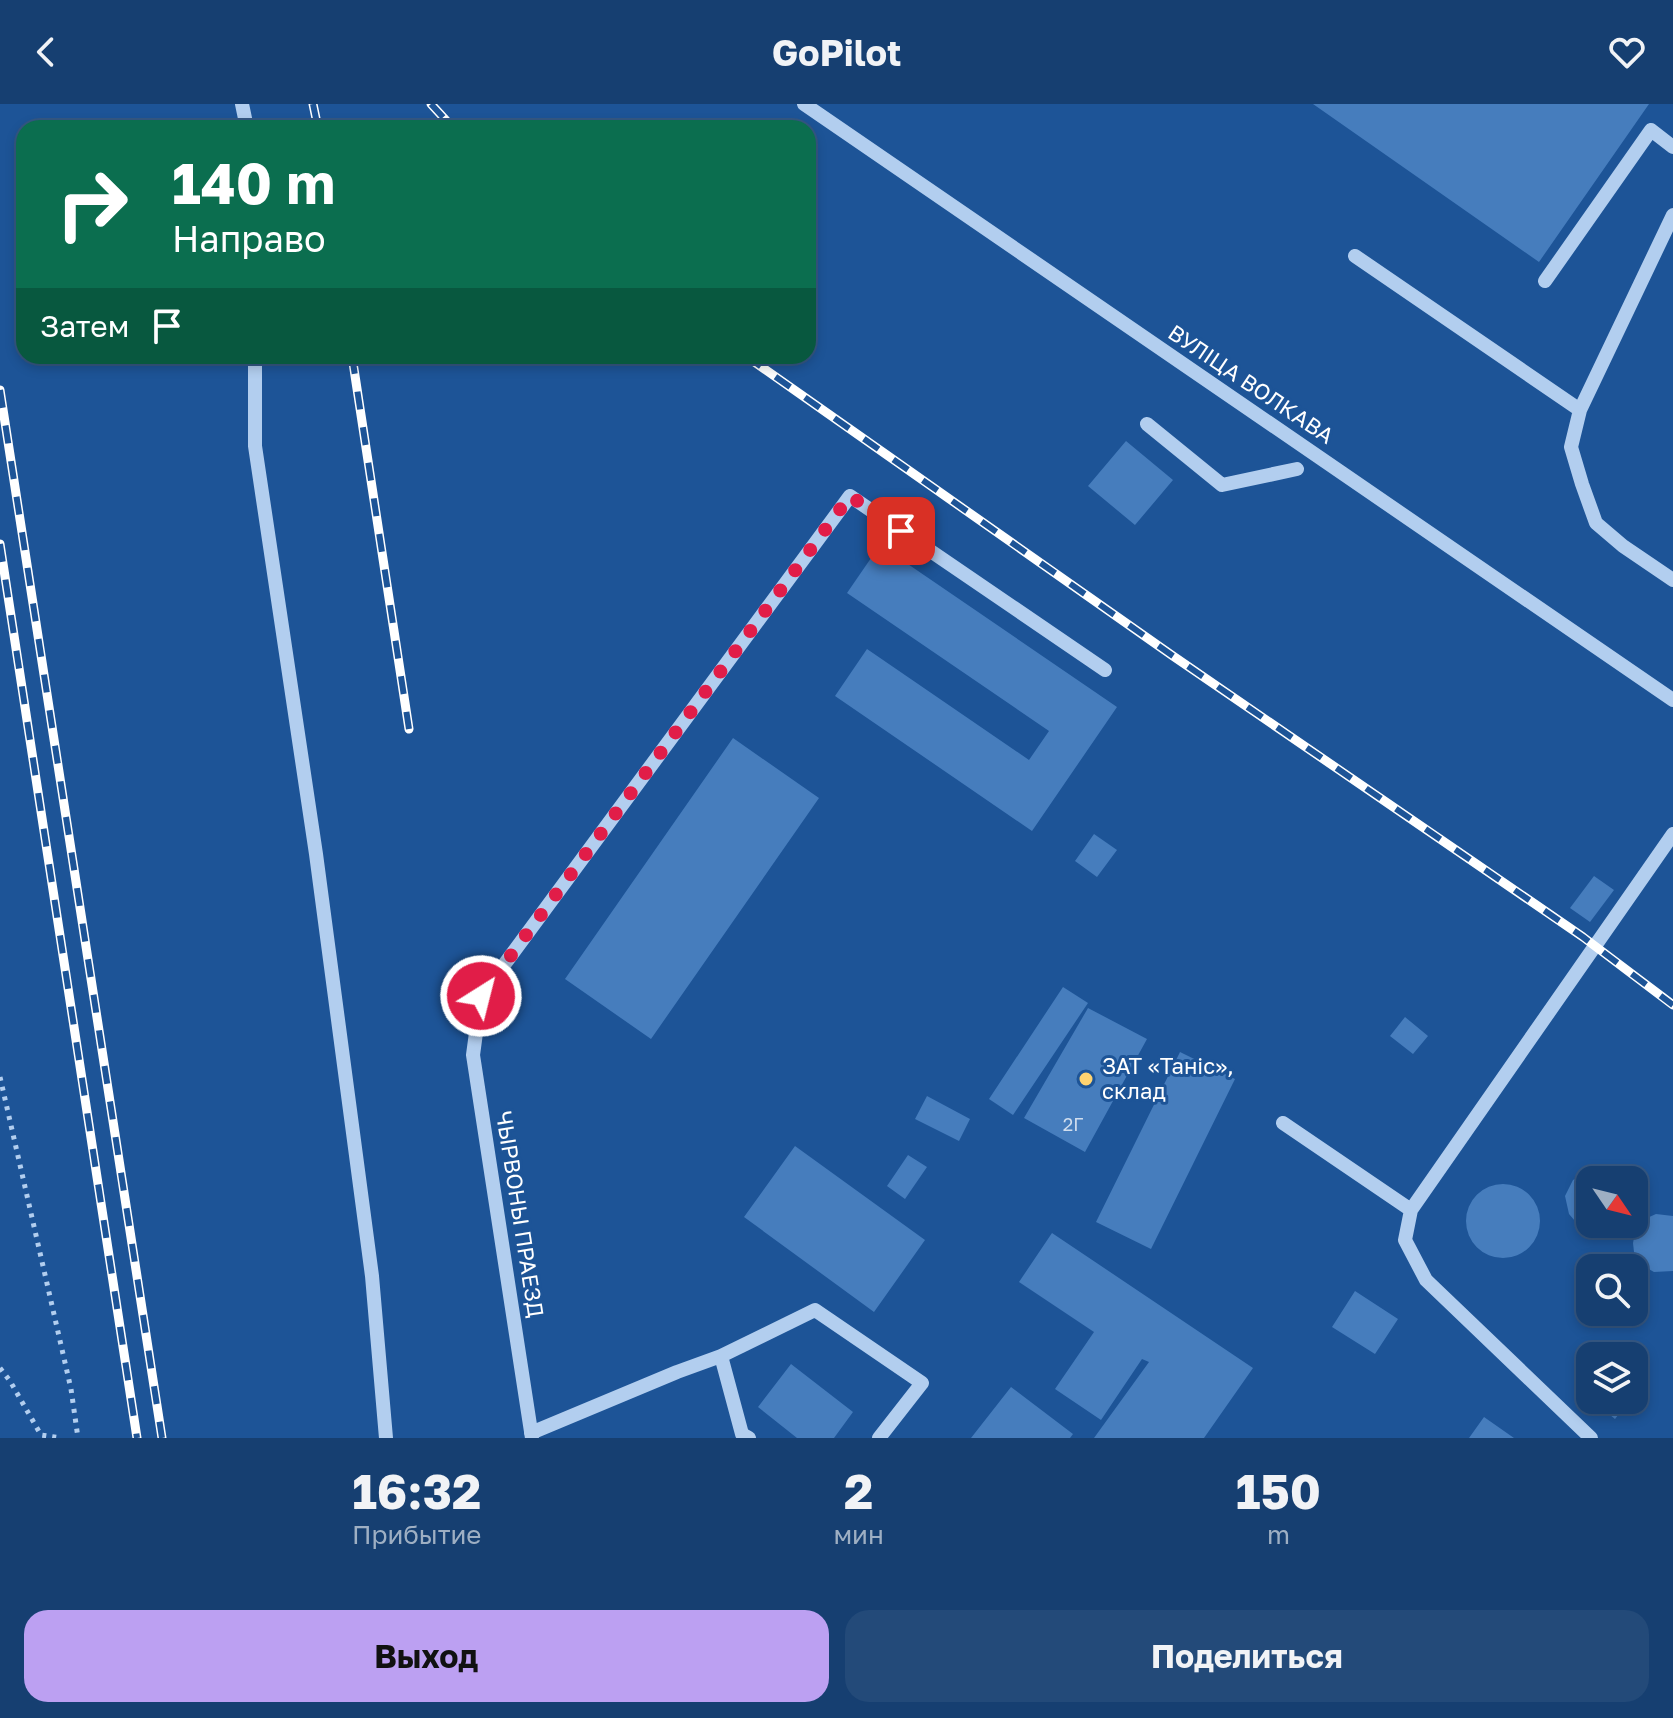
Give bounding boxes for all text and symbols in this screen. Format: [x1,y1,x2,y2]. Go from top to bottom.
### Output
icon: back [24,30,68,74]
icon: heart [1605,30,1649,74]
text: GoPilot [772,31,901,74]
text: 140 m [172,149,335,216]
icon: right [40,152,144,256]
text: Направо [172,217,326,260]
icon: arrive [145,304,189,348]
text: Затем [40,308,129,344]
street label: ВУЛІЦА ВОЛКАВА [1163,318,1339,449]
pin [867,497,935,565]
icon: arrive [879,509,923,553]
position arrow [439,954,523,1038]
place label: ЗАТ «Таніс», склад [1102,1052,1234,1104]
marker: ЗАТ «Таніс», склад [1077,1070,1095,1088]
street label: ЧЫРВОНЫ ПРАЕЗД [491,1109,550,1319]
house number: 2Г [1063,1113,1083,1135]
north arrow [1576,1166,1648,1238]
map controls [1576,1166,1648,1414]
button: search [1576,1254,1648,1326]
button: layers [1576,1342,1648,1414]
text: 16:32 [352,1462,481,1520]
text: 2 [844,1462,873,1520]
text: 150 [1236,1462,1321,1520]
text: Прибытие [352,1519,481,1550]
text: мин [833,1519,884,1550]
text: m [1267,1519,1290,1550]
button: Выход [24,1610,829,1702]
button: Поделиться [845,1610,1649,1702]

